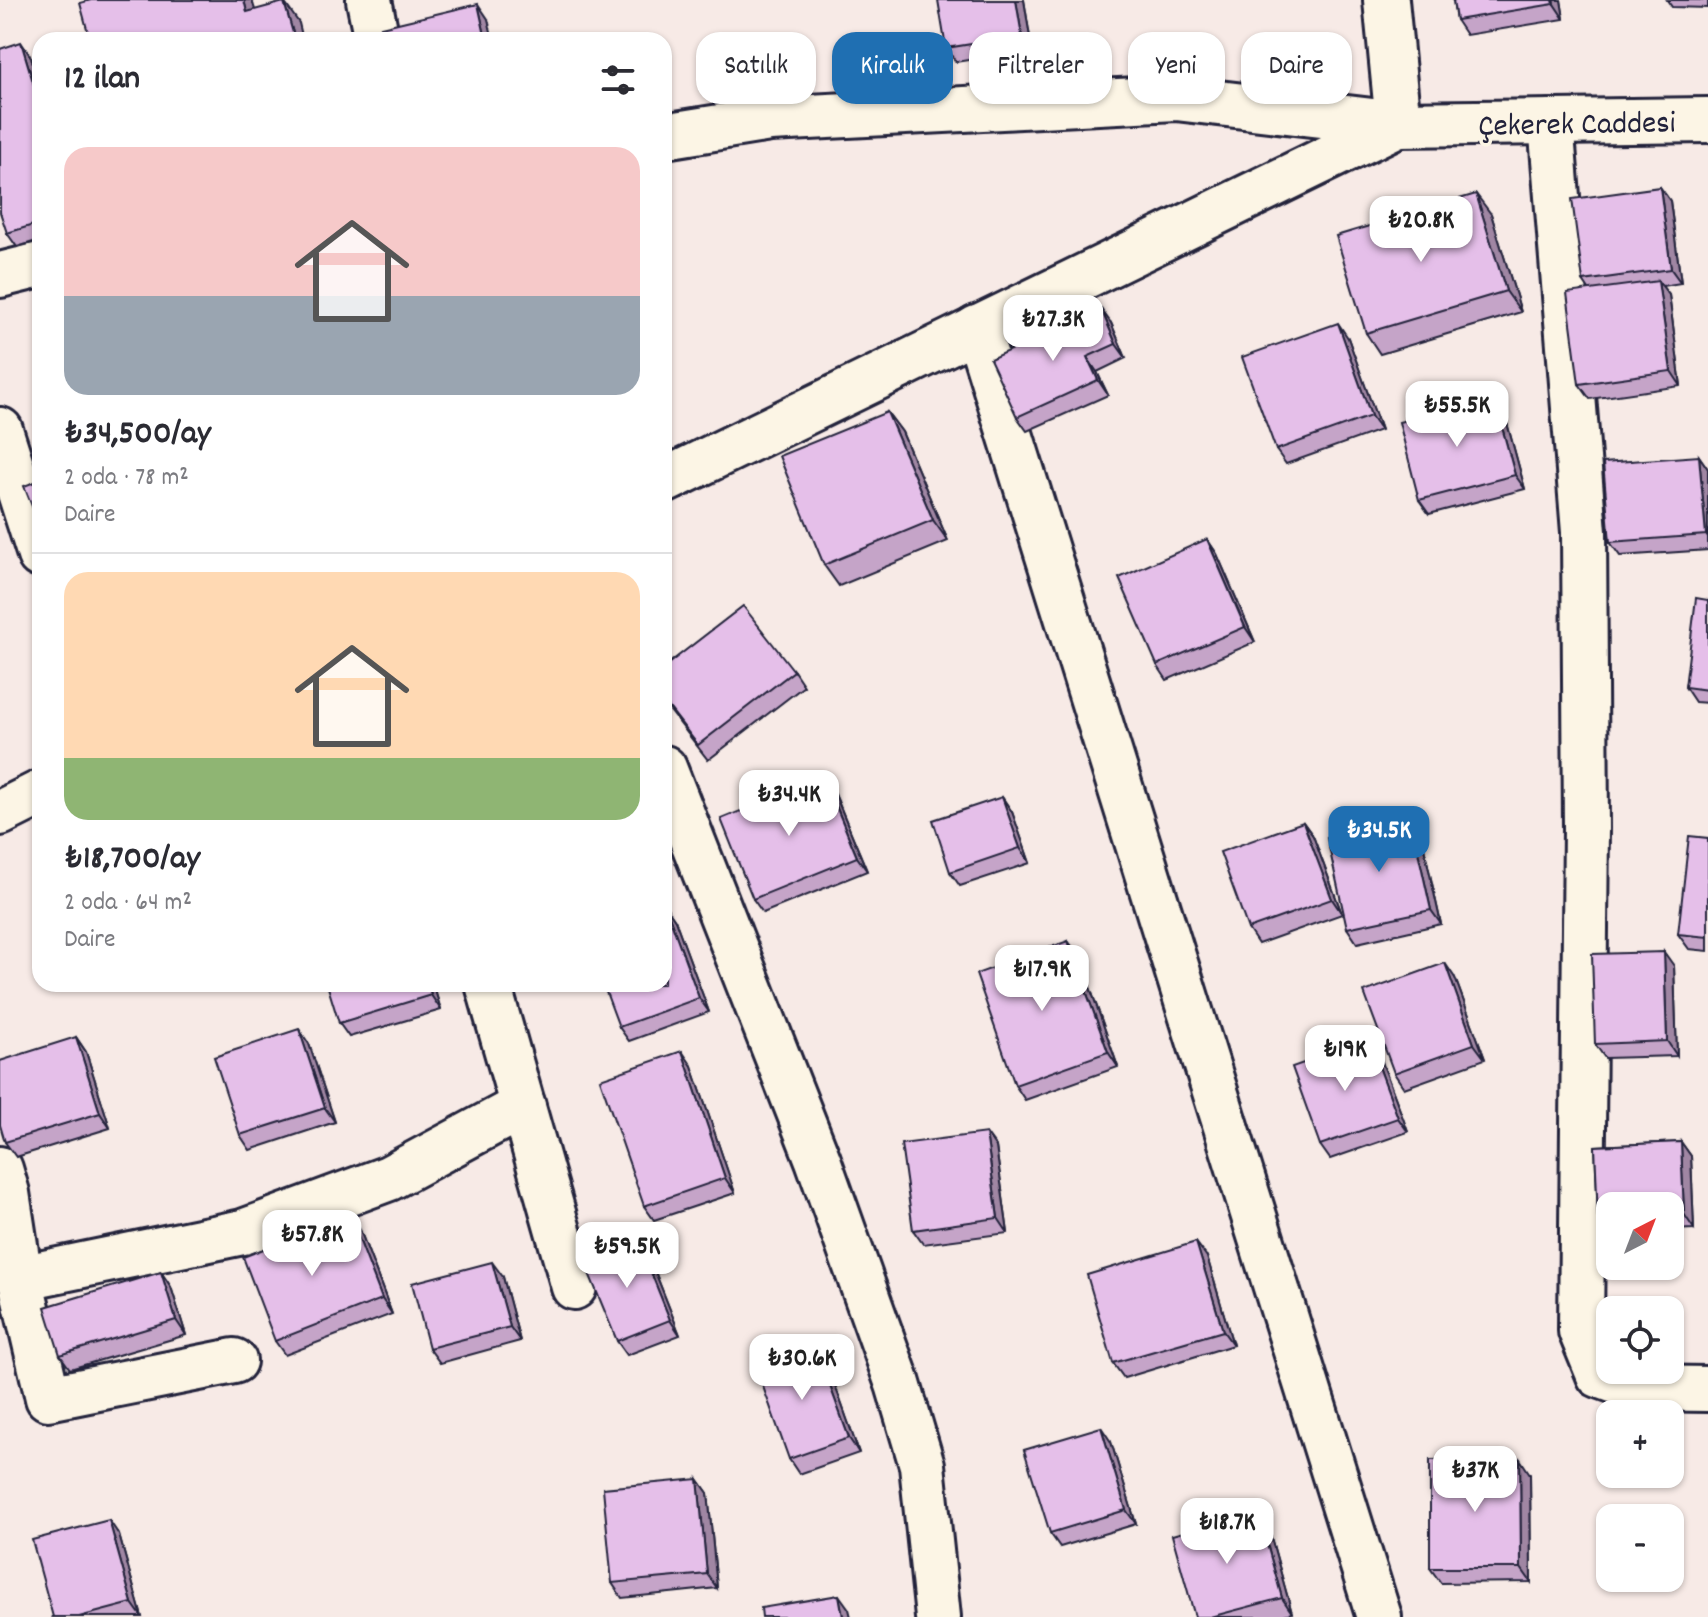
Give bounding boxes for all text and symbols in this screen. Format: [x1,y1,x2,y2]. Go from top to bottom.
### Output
chip: Satılık [696,32,816,104]
chip: Kiralık [832,32,953,104]
chip: Filtreler [969,32,1112,104]
chip: Yeni [1128,32,1225,104]
chip: Daire [1241,32,1352,104]
text: 12 ilan [64,56,140,105]
icon: filters [596,58,640,102]
street label: Çekerek Caddesi [1478,102,1676,152]
pin: ₺20.8K [1356,196,1486,264]
icon: home [280,199,424,343]
text: ₺20.8K [1388,203,1454,240]
pin: ₺27.3K [988,295,1118,363]
text: ₺27.3K [1021,302,1085,339]
pin: ₺55.5K [1392,381,1522,449]
text: ₺55.5K [1424,388,1490,425]
text: ₺34,500/ay [64,411,211,460]
text: 2 oda · 78 m² [64,460,189,497]
text: Daire [64,497,115,534]
icon: home [280,624,424,768]
pin: ₺34.4K [724,770,854,838]
text: ₺34.4K [757,777,821,814]
pin: ₺34.5K [1314,806,1444,874]
text: ₺34.5K [1346,813,1412,850]
text: ₺18,700/ay [64,836,200,885]
text: 2 oda · 64 m² [64,885,192,922]
text: Daire [64,922,115,959]
pin: ₺17.9K [977,945,1107,1013]
text: ₺17.9K [1013,952,1071,989]
pin: ₺19K [1298,1025,1392,1093]
text: ₺19K [1323,1032,1367,1069]
north arrow [1596,1192,1684,1280]
map controls [1596,1192,1684,1592]
pin: ₺57.8K [247,1210,377,1278]
text: ₺57.8K [280,1217,344,1254]
pin: ₺59.5K [562,1222,692,1290]
text: ₺59.5K [594,1229,660,1266]
button: locate [1596,1296,1684,1384]
pin: ₺30.6K [737,1334,867,1402]
text: ₺30.6K [767,1341,837,1378]
button: + [1596,1400,1684,1488]
pin: ₺37K [1428,1446,1522,1514]
text: ₺37K [1451,1453,1499,1490]
pin: ₺18.7K [1162,1498,1292,1566]
button: − [1596,1504,1684,1592]
text: ₺18.7K [1199,1505,1255,1542]

